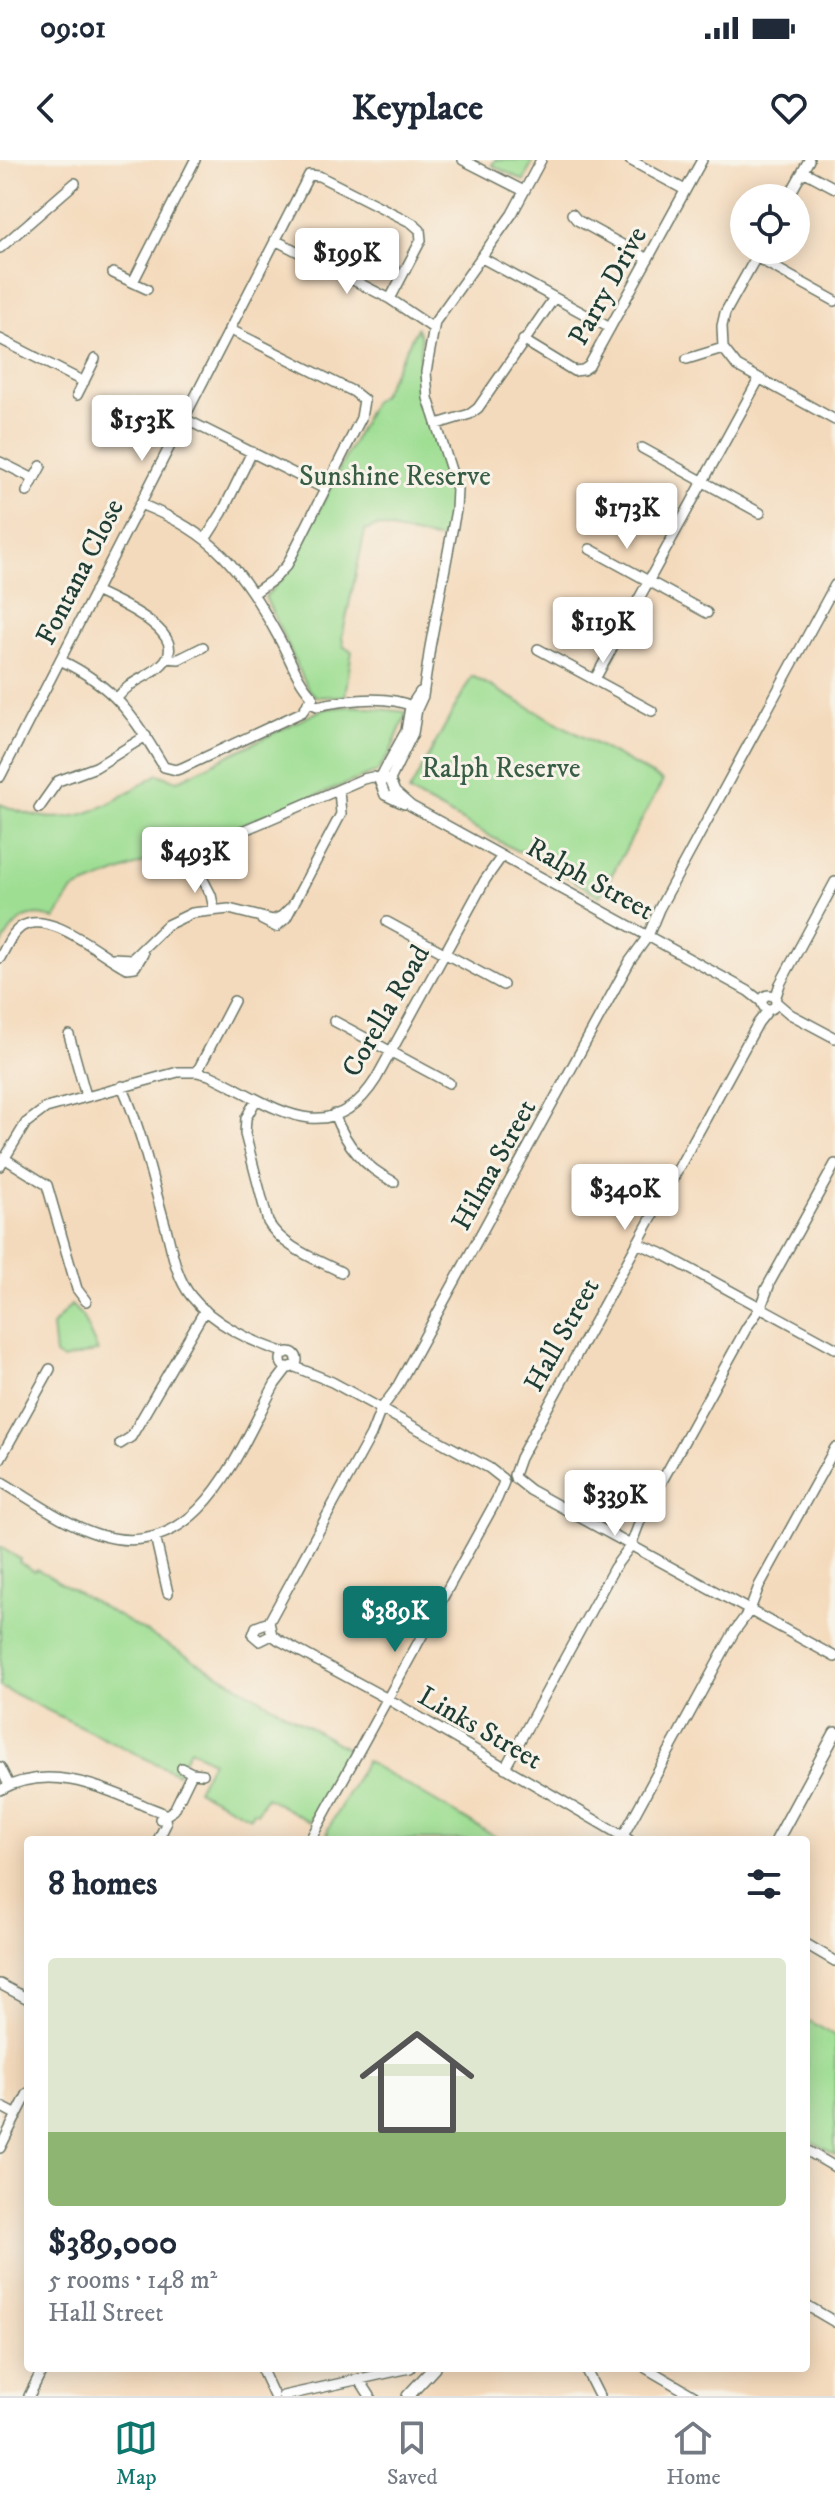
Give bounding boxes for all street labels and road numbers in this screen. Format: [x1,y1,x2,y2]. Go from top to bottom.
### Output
street label: Parry Drive [561,220,655,352]
street label: Fontana Close [28,493,132,651]
street label: Ralph Street [520,830,660,928]
street label: Corella Road [334,939,438,1083]
street label: Hilma Street [444,1093,544,1237]
street label: Hall Street [517,1272,607,1398]
street label: Links Street [412,1678,548,1778]

